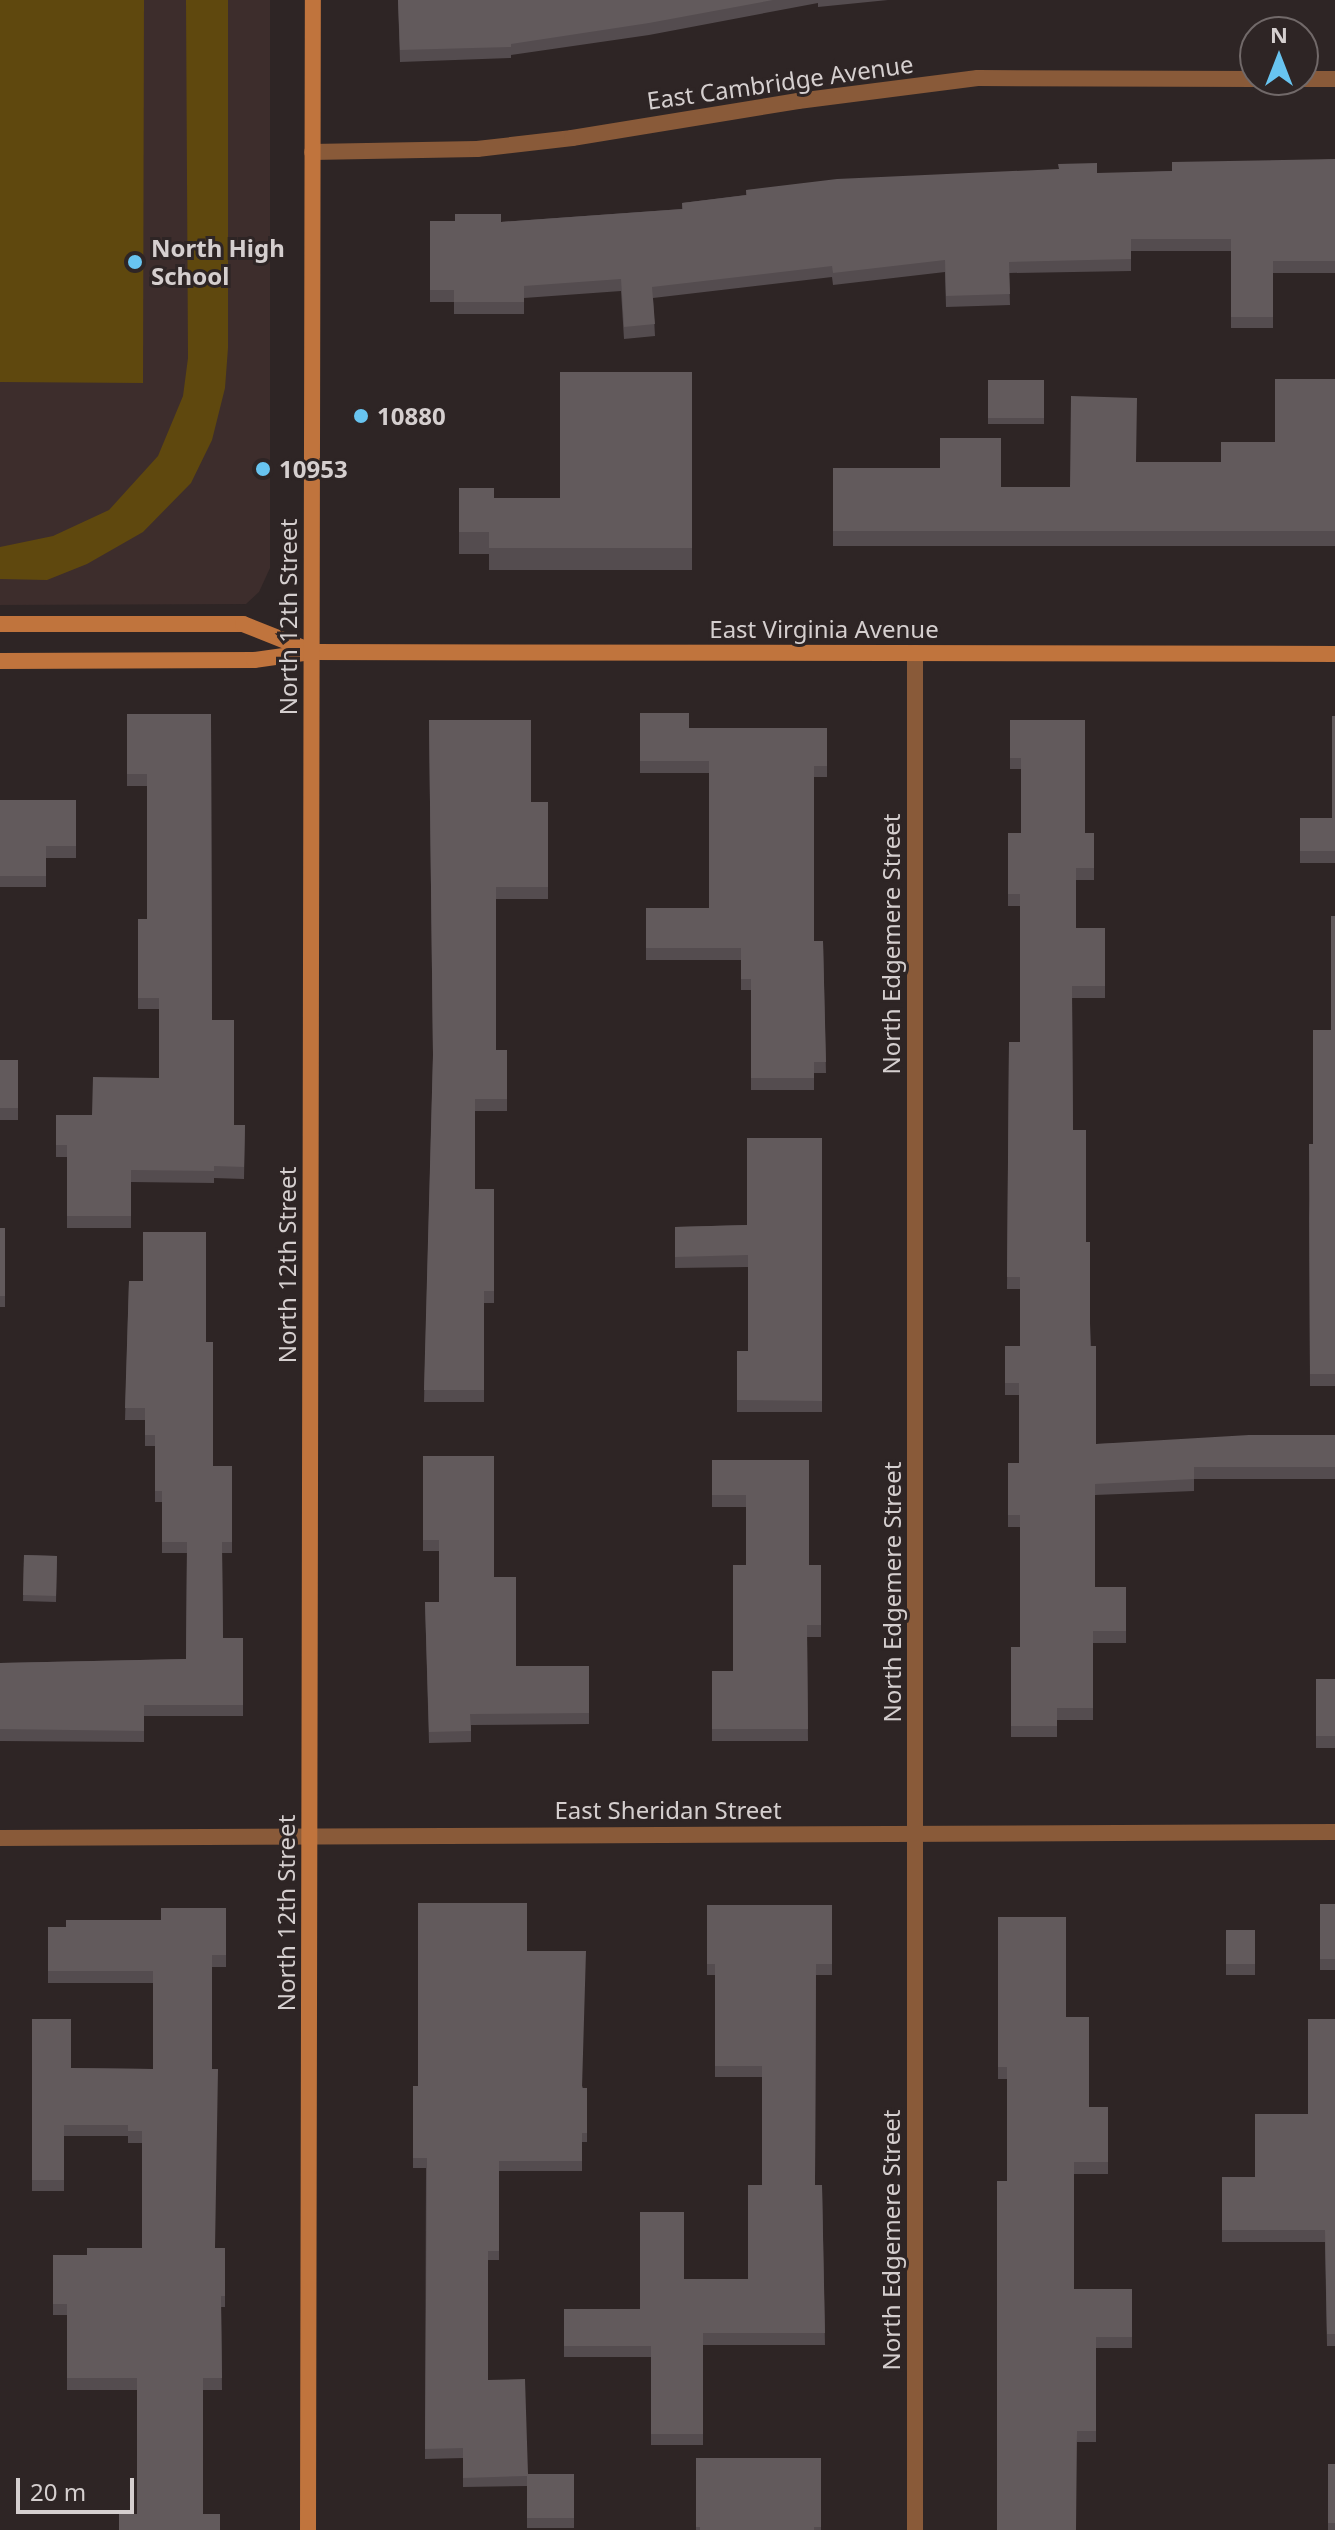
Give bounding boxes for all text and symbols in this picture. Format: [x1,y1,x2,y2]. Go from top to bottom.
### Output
north arrow [1239,16,1319,96]
text: N [1270,19,1288,49]
street label: East Cambridge Avenue [645,49,915,115]
place label: North High School [151,234,285,290]
marker: North High School [126,253,144,271]
place label: 10880 [377,402,446,430]
marker: 10880 [352,407,370,425]
place label: 10953 [279,455,348,483]
marker: 10953 [254,460,272,478]
street label: North 12th Street [274,519,302,715]
street label: East Virginia Avenue [709,615,939,643]
street label: North Edgemere Street [877,814,905,1074]
street label: North 12th Street [273,1167,301,1363]
street label: North Edgemere Street [878,1462,906,1722]
street label: East Sheridan Street [554,1796,782,1824]
street label: North 12th Street [272,1815,300,2011]
street label: North Edgemere Street [877,2110,905,2370]
scale bar [20,2462,138,2512]
text: 20 m [30,2475,86,2508]

